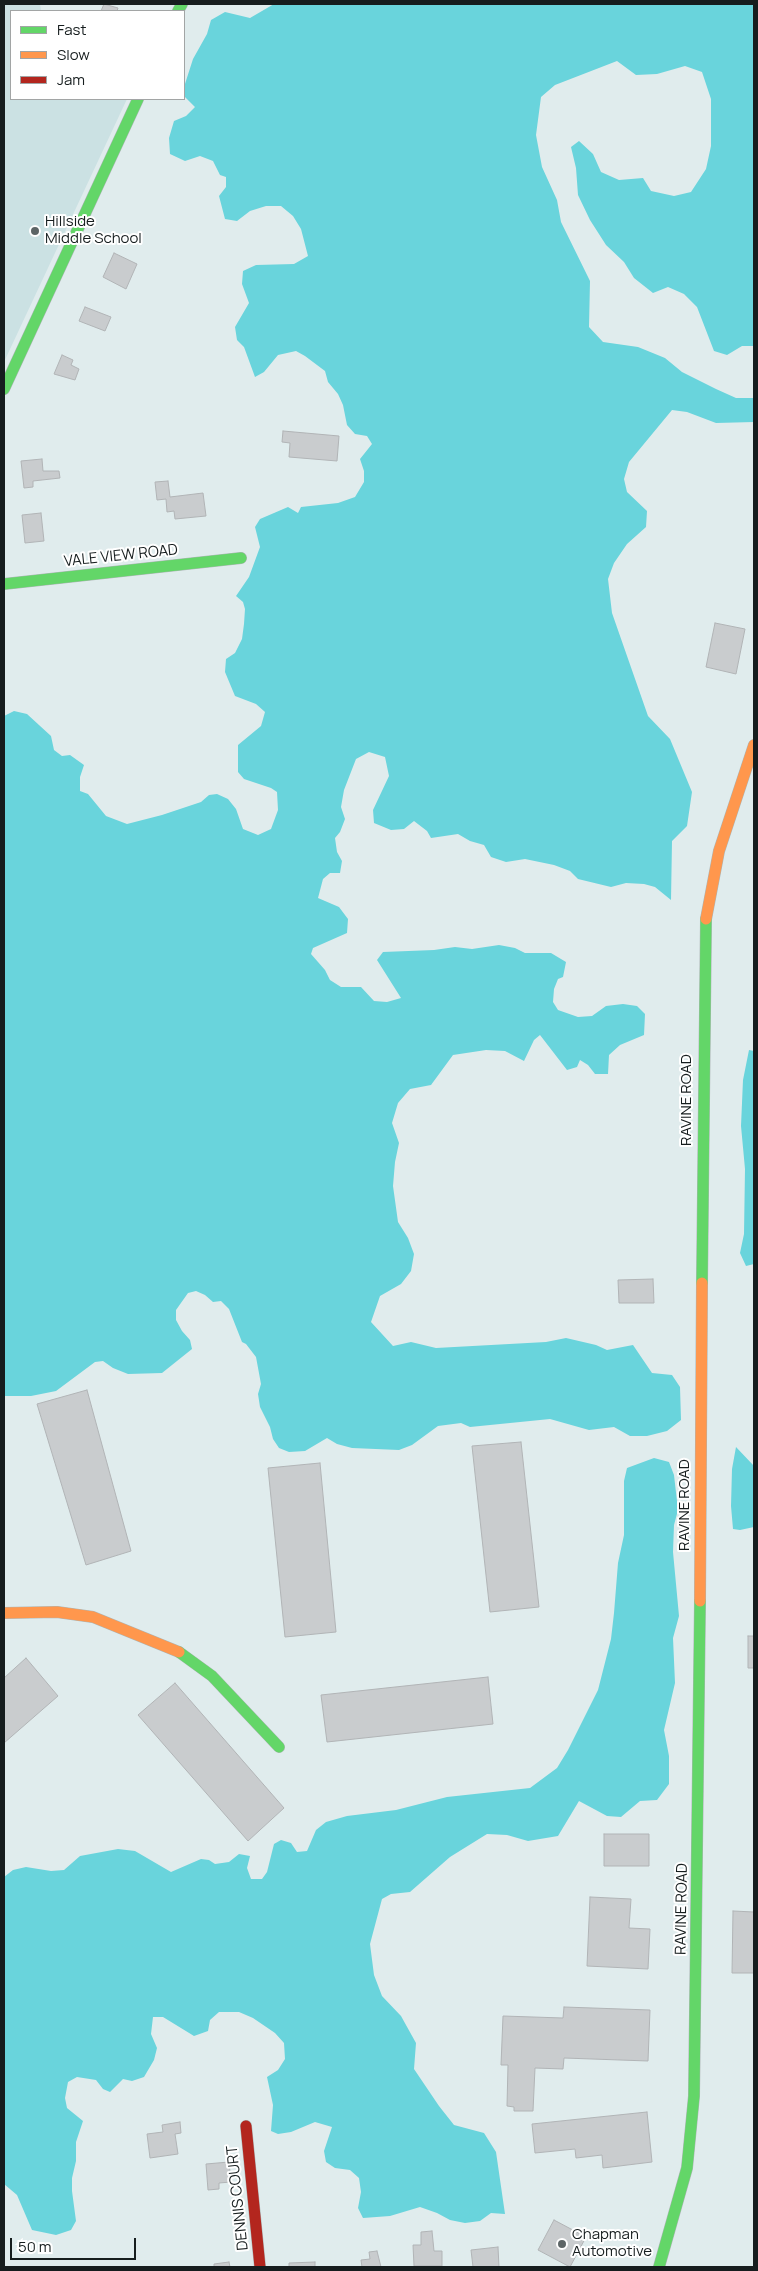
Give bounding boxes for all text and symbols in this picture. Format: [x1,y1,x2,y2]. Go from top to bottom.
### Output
legend [10,10,185,100]
text: Fast [57,19,86,40]
text: Slow [57,44,90,65]
text: Jam [57,69,85,90]
place label: Hillside Middle School [45,213,142,248]
marker: Hillside Middle School [29,225,41,237]
street label: VALE VIEW ROAD [63,541,179,571]
street label: RAVINE ROAD [678,1054,696,1146]
street label: RAVINE ROAD [676,1459,694,1551]
street label: RAVINE ROAD [672,1863,692,1955]
street label: DENNIS COURT [224,2145,252,2251]
place label: Chapman Automotive [572,2226,652,2261]
scale bar [12,2228,139,2260]
text: 50 m [18,2236,52,2257]
marker: Chapman Automotive [556,2238,568,2250]

